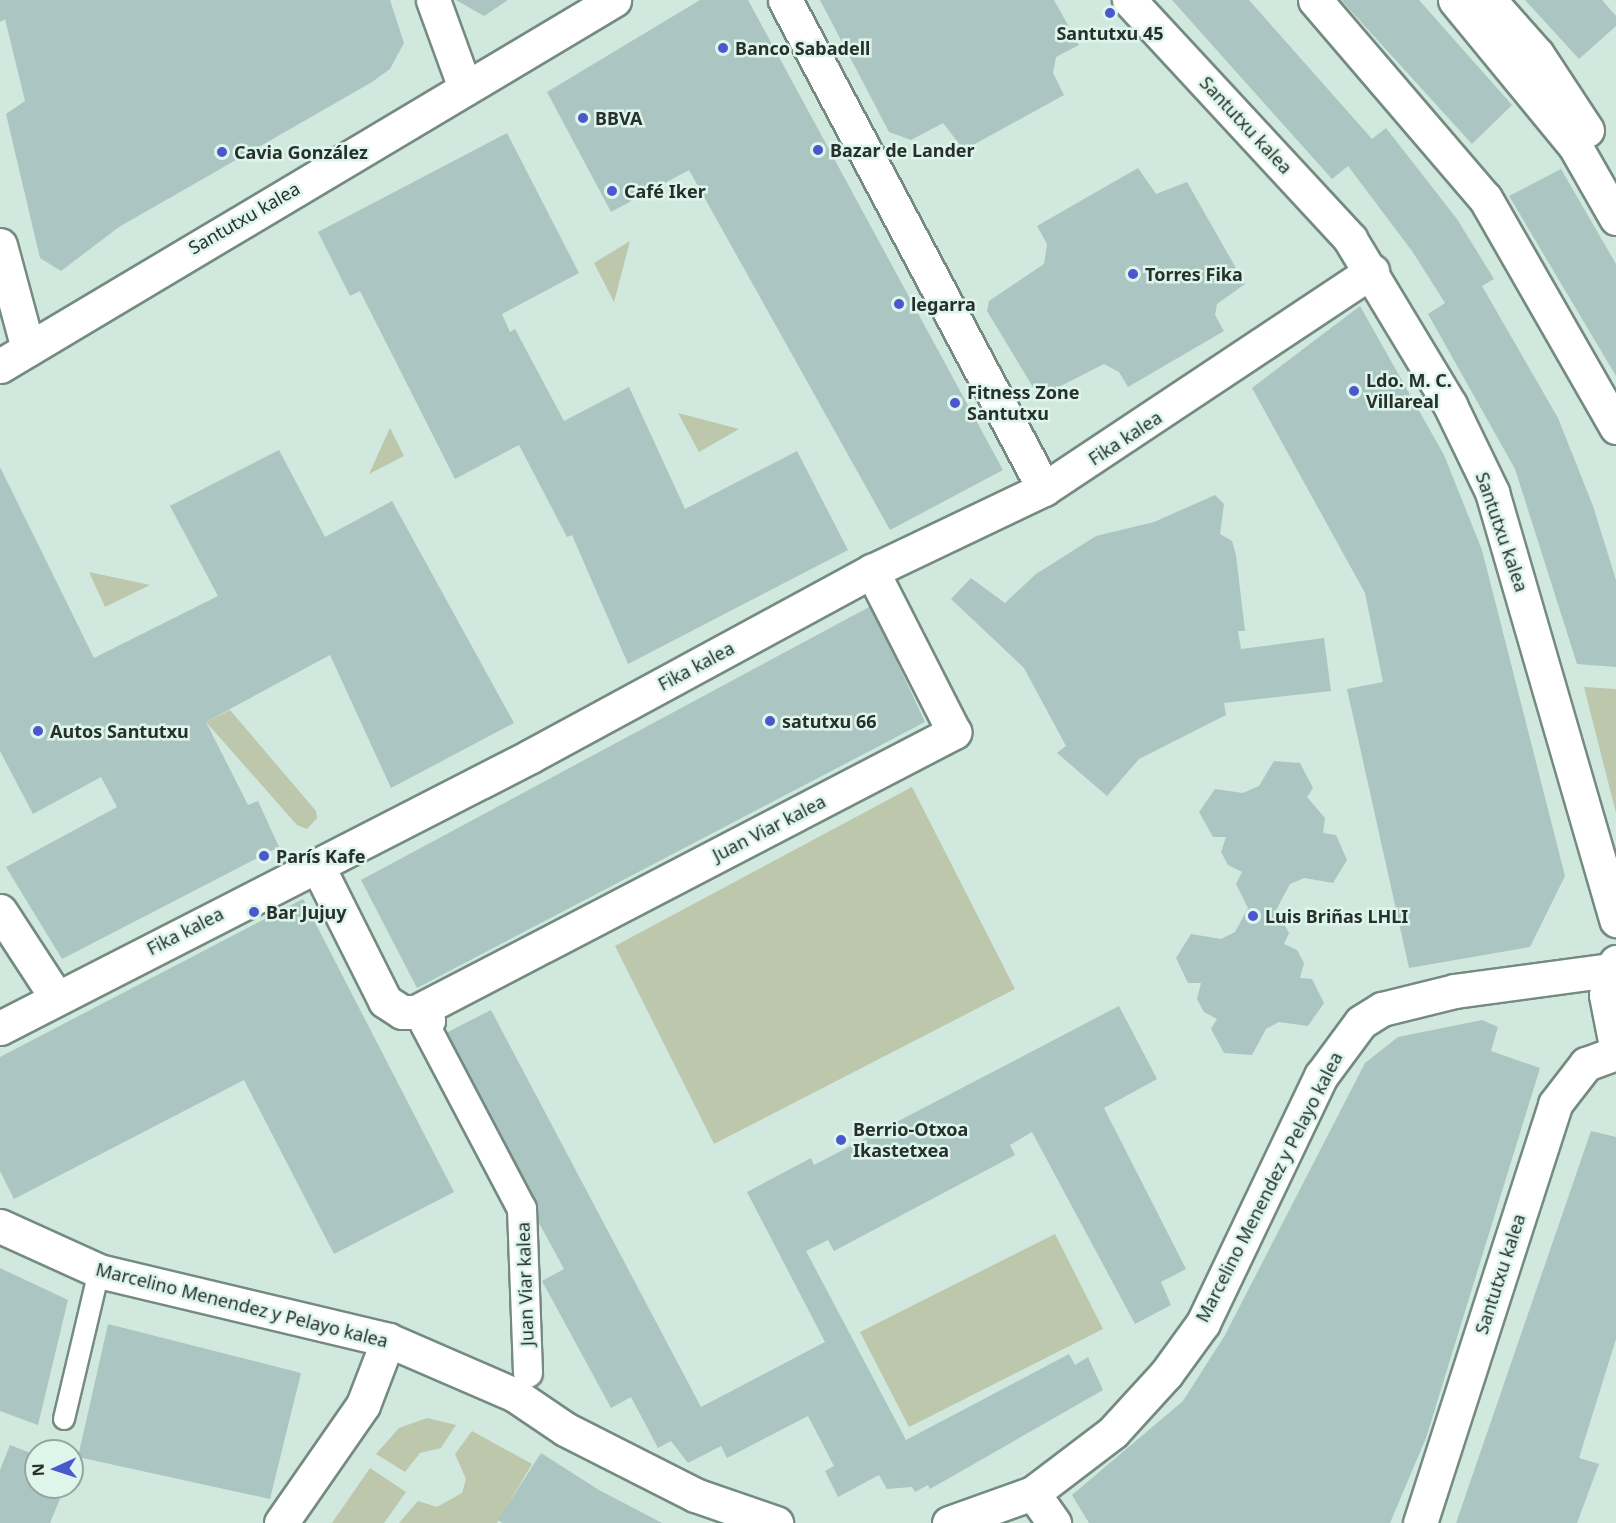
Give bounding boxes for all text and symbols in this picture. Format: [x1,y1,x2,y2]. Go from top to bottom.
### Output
marker: Santutxu 45 [1103,6,1117,20]
place label: Santutxu 45 [1056,22,1164,44]
place label: Banco Sabadell [735,37,870,59]
marker: Banco Sabadell [716,41,730,55]
street label: Santutxu kalea [1195,72,1297,178]
place label: BBVA [595,107,642,129]
marker: BBVA [576,111,590,125]
place label: Bazar de Lander [830,139,975,161]
place label: Cavia González [234,141,368,163]
marker: Bazar de Lander [811,143,825,157]
marker: Cavia González [215,145,229,159]
street label: Santutxu kalea [184,177,304,259]
place label: Café Iker [624,180,706,202]
marker: Café Iker [605,184,619,198]
place label: Torres Fika [1145,263,1243,285]
marker: Torres Fika [1126,267,1140,281]
place label: legarra [911,293,976,315]
marker: legarra [892,297,906,311]
place label: Ldo. M. C. Villareal [1366,370,1452,412]
place label: Fitness Zone Santutxu [967,382,1079,424]
marker: Ldo. M. C. Villareal [1347,384,1361,398]
marker: Fitness Zone Santutxu [948,396,962,410]
street label: Fika kalea [1084,406,1166,470]
street label: Santutxu kalea [1471,469,1533,595]
street label: Fika kalea [654,637,738,695]
place label: satutxu 66 [782,710,877,732]
marker: satutxu 66 [763,714,777,728]
place label: Autos Santutxu [50,720,189,742]
marker: Autos Santutxu [31,724,45,738]
street label: Juan Viar kalea [709,790,829,866]
place label: París Kafe [276,845,366,867]
marker: París Kafe [257,849,271,863]
place label: Bar Jujuy [266,901,346,923]
street label: Fika kalea [143,903,227,959]
marker: Bar Jujuy [247,905,261,919]
place label: Luis Briñas LHLI [1265,905,1408,927]
marker: Luis Briñas LHLI [1246,909,1260,923]
street label: Marcelino Menendez y Pelayo kalea [1191,1048,1347,1326]
place label: Berrio-Otxoa Ikastetxea [853,1119,968,1162]
marker: Berrio-Otxoa Ikastetxea [834,1133,848,1147]
street label: Santutxu kalea [1470,1211,1530,1337]
street label: Juan Viar kalea [512,1222,538,1346]
street label: Marcelino Menendez y Pelayo kalea [94,1258,390,1352]
north arrow [24,1439,84,1499]
text: N [27,1463,49,1477]

